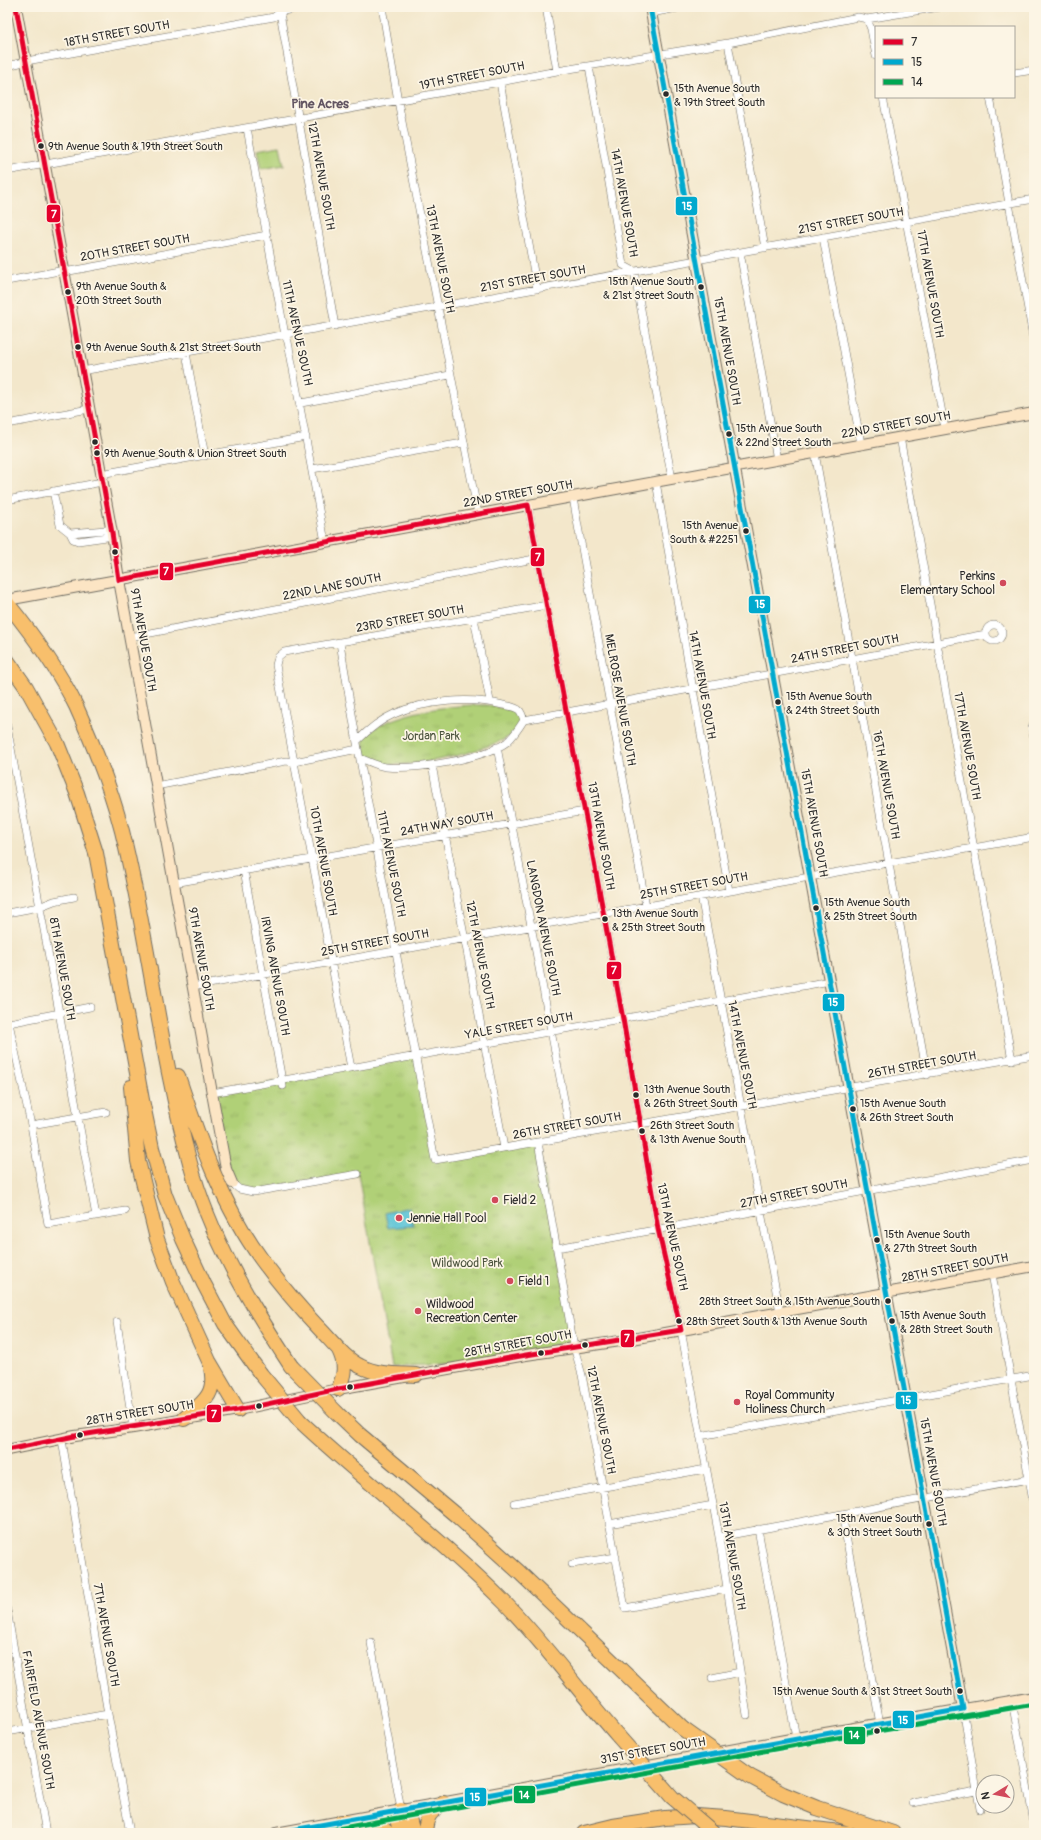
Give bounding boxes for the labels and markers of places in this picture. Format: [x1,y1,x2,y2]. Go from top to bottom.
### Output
place label: 15th Avenue South & 19th Street South [674,82,765,109]
marker: 15th Avenue South & 19th Street South [661,89,671,99]
place label: 9th Avenue South & 19th Street South [48,140,223,153]
marker: 9th Avenue South & 19th Street South [36,141,46,151]
place label: 15th Avenue South & 21st Street South [603,275,694,302]
place label: 9th Avenue South & 20th Street South [76,280,167,307]
marker: 15th Avenue South & 21st Street South [696,282,706,292]
marker: 9th Avenue South & 20th Street South [63,287,73,297]
place label: 9th Avenue South & 21st Street South [86,341,261,354]
marker: 9th Avenue South & 21st Street South [73,342,83,352]
place label: 15th Avenue South & 22nd Street South [736,422,831,449]
marker: 15th Avenue South & 22nd Street South [724,429,734,439]
unlabelled marker [90,437,100,447]
place label: 9th Avenue South & Union Street South [104,447,287,460]
marker: 9th Avenue South & Union Street South [92,448,102,458]
place label: 15th Avenue South & #2251 [669,519,739,546]
marker: 15th Avenue South & #2251 [741,526,751,536]
unlabelled marker [110,547,120,557]
place label: Perkins Elementary School [900,569,996,598]
marker: Perkins Elementary School [998,578,1008,588]
place label: 15th Avenue South & 24th Street South [786,690,879,717]
marker: 15th Avenue South & 24th Street South [773,697,783,707]
place label: 15th Avenue South & 25th Street South [824,896,917,923]
marker: 15th Avenue South & 25th Street South [811,903,821,913]
place label: 13th Avenue South & 25th Street South [612,907,705,934]
marker: 13th Avenue South & 25th Street South [600,914,610,924]
place label: 13th Avenue South & 26th Street South [644,1083,737,1110]
marker: 13th Avenue South & 26th Street South [631,1090,641,1100]
place label: 15th Avenue South & 26th Street South [860,1097,953,1124]
marker: 15th Avenue South & 26th Street South [848,1104,858,1114]
place label: 26th Street South & 13th Avenue South [650,1119,745,1146]
marker: 26th Street South & 13th Avenue South [637,1126,647,1136]
place label: Field 2 [503,1193,537,1208]
marker: Field 2 [490,1195,500,1205]
place label: Jennie Hall Pool [407,1211,487,1226]
marker: Jennie Hall Pool [394,1213,404,1223]
place label: 15th Avenue South & 27th Street South [884,1228,977,1255]
marker: 15th Avenue South & 27th Street South [872,1235,882,1245]
place label: Field 1 [518,1274,549,1289]
marker: Field 1 [505,1276,515,1286]
place label: 28th Street South & 15th Avenue South [699,1295,880,1308]
marker: 28th Street South & 15th Avenue South [883,1296,893,1306]
place label: Wildwood Recreation Center [426,1297,518,1326]
marker: Wildwood Recreation Center [413,1306,423,1316]
place label: 15th Avenue South & 28th Street South [900,1309,993,1336]
place label: 28th Street South & 13th Avenue South [686,1315,867,1328]
marker: 28th Street South & 13th Avenue South [674,1316,684,1326]
marker: 15th Avenue South & 28th Street South [887,1316,897,1326]
unlabelled marker [580,1340,590,1350]
unlabelled marker [536,1348,546,1358]
unlabelled marker [345,1382,355,1392]
place label: Royal Community Holiness Church [745,1388,834,1417]
marker: Royal Community Holiness Church [732,1397,742,1407]
unlabelled marker [254,1401,264,1411]
unlabelled marker [75,1430,85,1440]
place label: 15th Avenue South & 30th Street South [827,1512,922,1539]
marker: 15th Avenue South & 30th Street South [924,1519,934,1529]
place label: 15th Avenue South & 31st Street South [773,1685,952,1698]
marker: 15th Avenue South & 31st Street South [955,1686,965,1696]
unlabelled marker [872,1726,882,1736]

